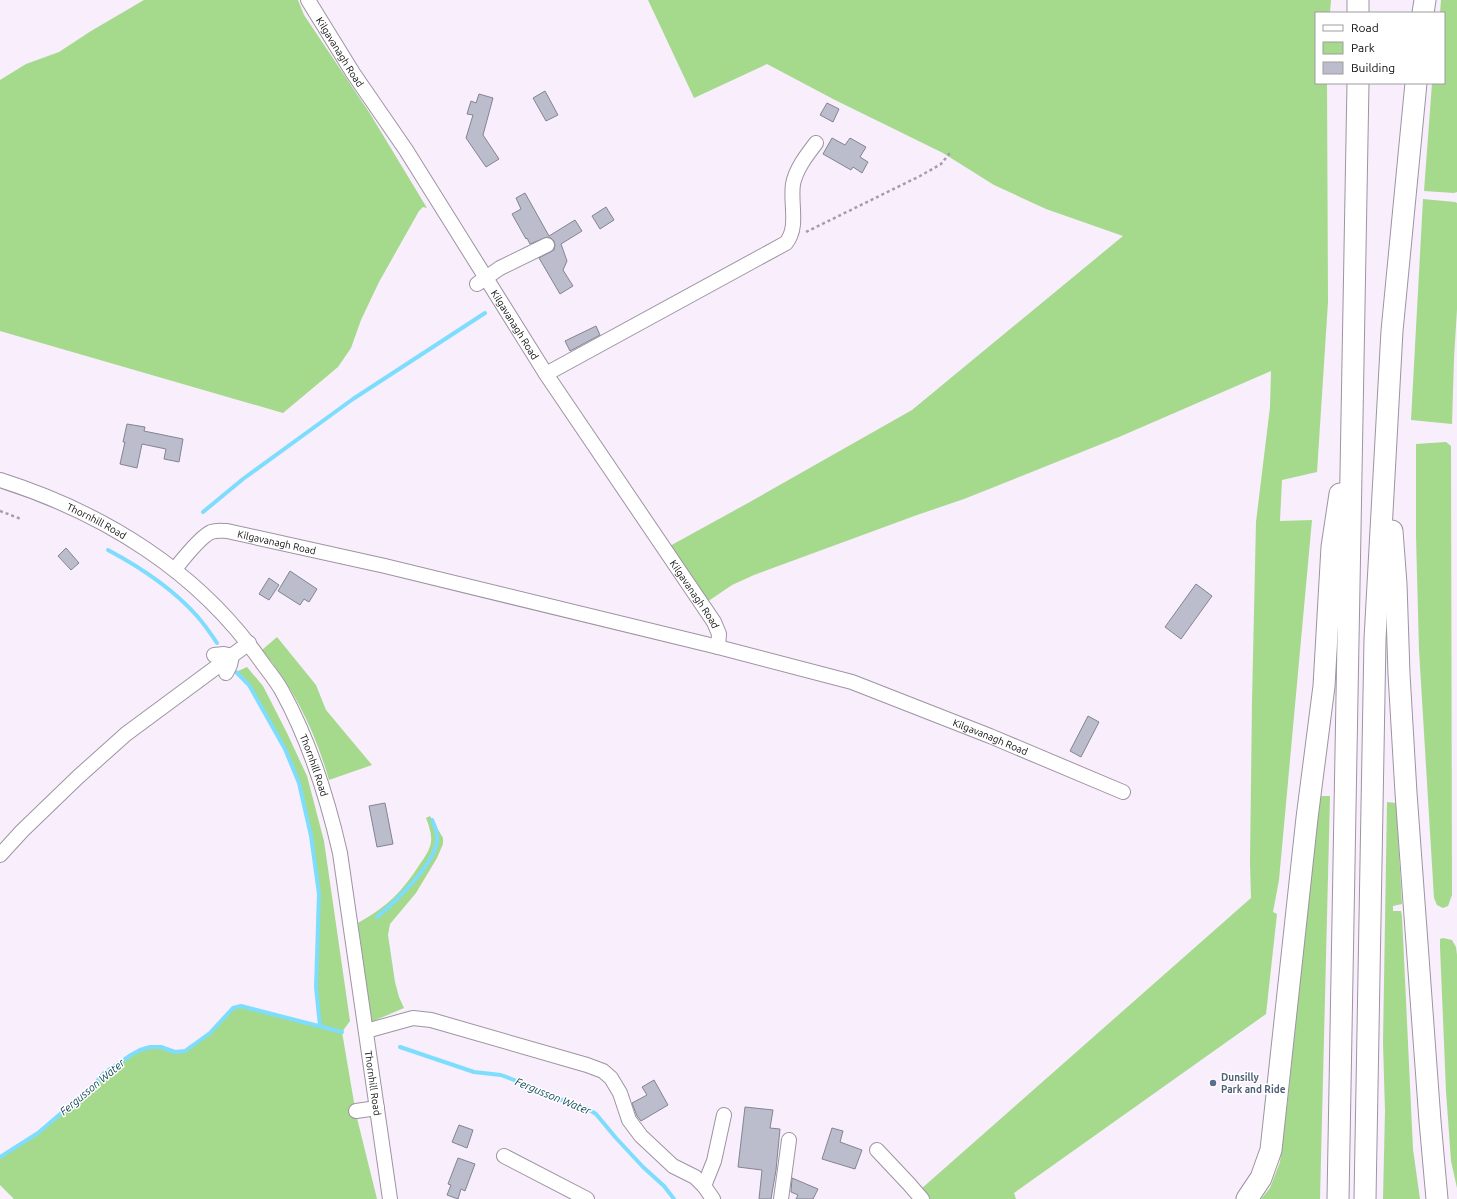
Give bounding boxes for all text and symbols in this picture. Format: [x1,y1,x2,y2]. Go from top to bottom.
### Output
legend [1315,12,1445,84]
street label: Kilgavanagh Road [314,15,366,89]
text: Road [1351,21,1379,34]
text: Park [1351,41,1375,54]
text: Building [1351,61,1395,74]
street label: Kilgavanagh Road [489,288,541,362]
street label: Thornhill Road [65,501,128,541]
street label: Kilgavanagh Road [236,528,317,557]
street label: Kilgavanagh Road [668,558,721,630]
street label: Kilgavanagh Road [951,717,1030,757]
street label: Thornhill Road [298,733,330,798]
street label: Thornhill Road [363,1050,383,1116]
water label: Fergusson Water [57,1056,127,1117]
place label: Dunsilly Park and Ride [1221,1072,1286,1095]
water label: Fergusson Water [513,1075,593,1117]
marker: Dunsilly Park and Ride [1208,1078,1218,1088]

